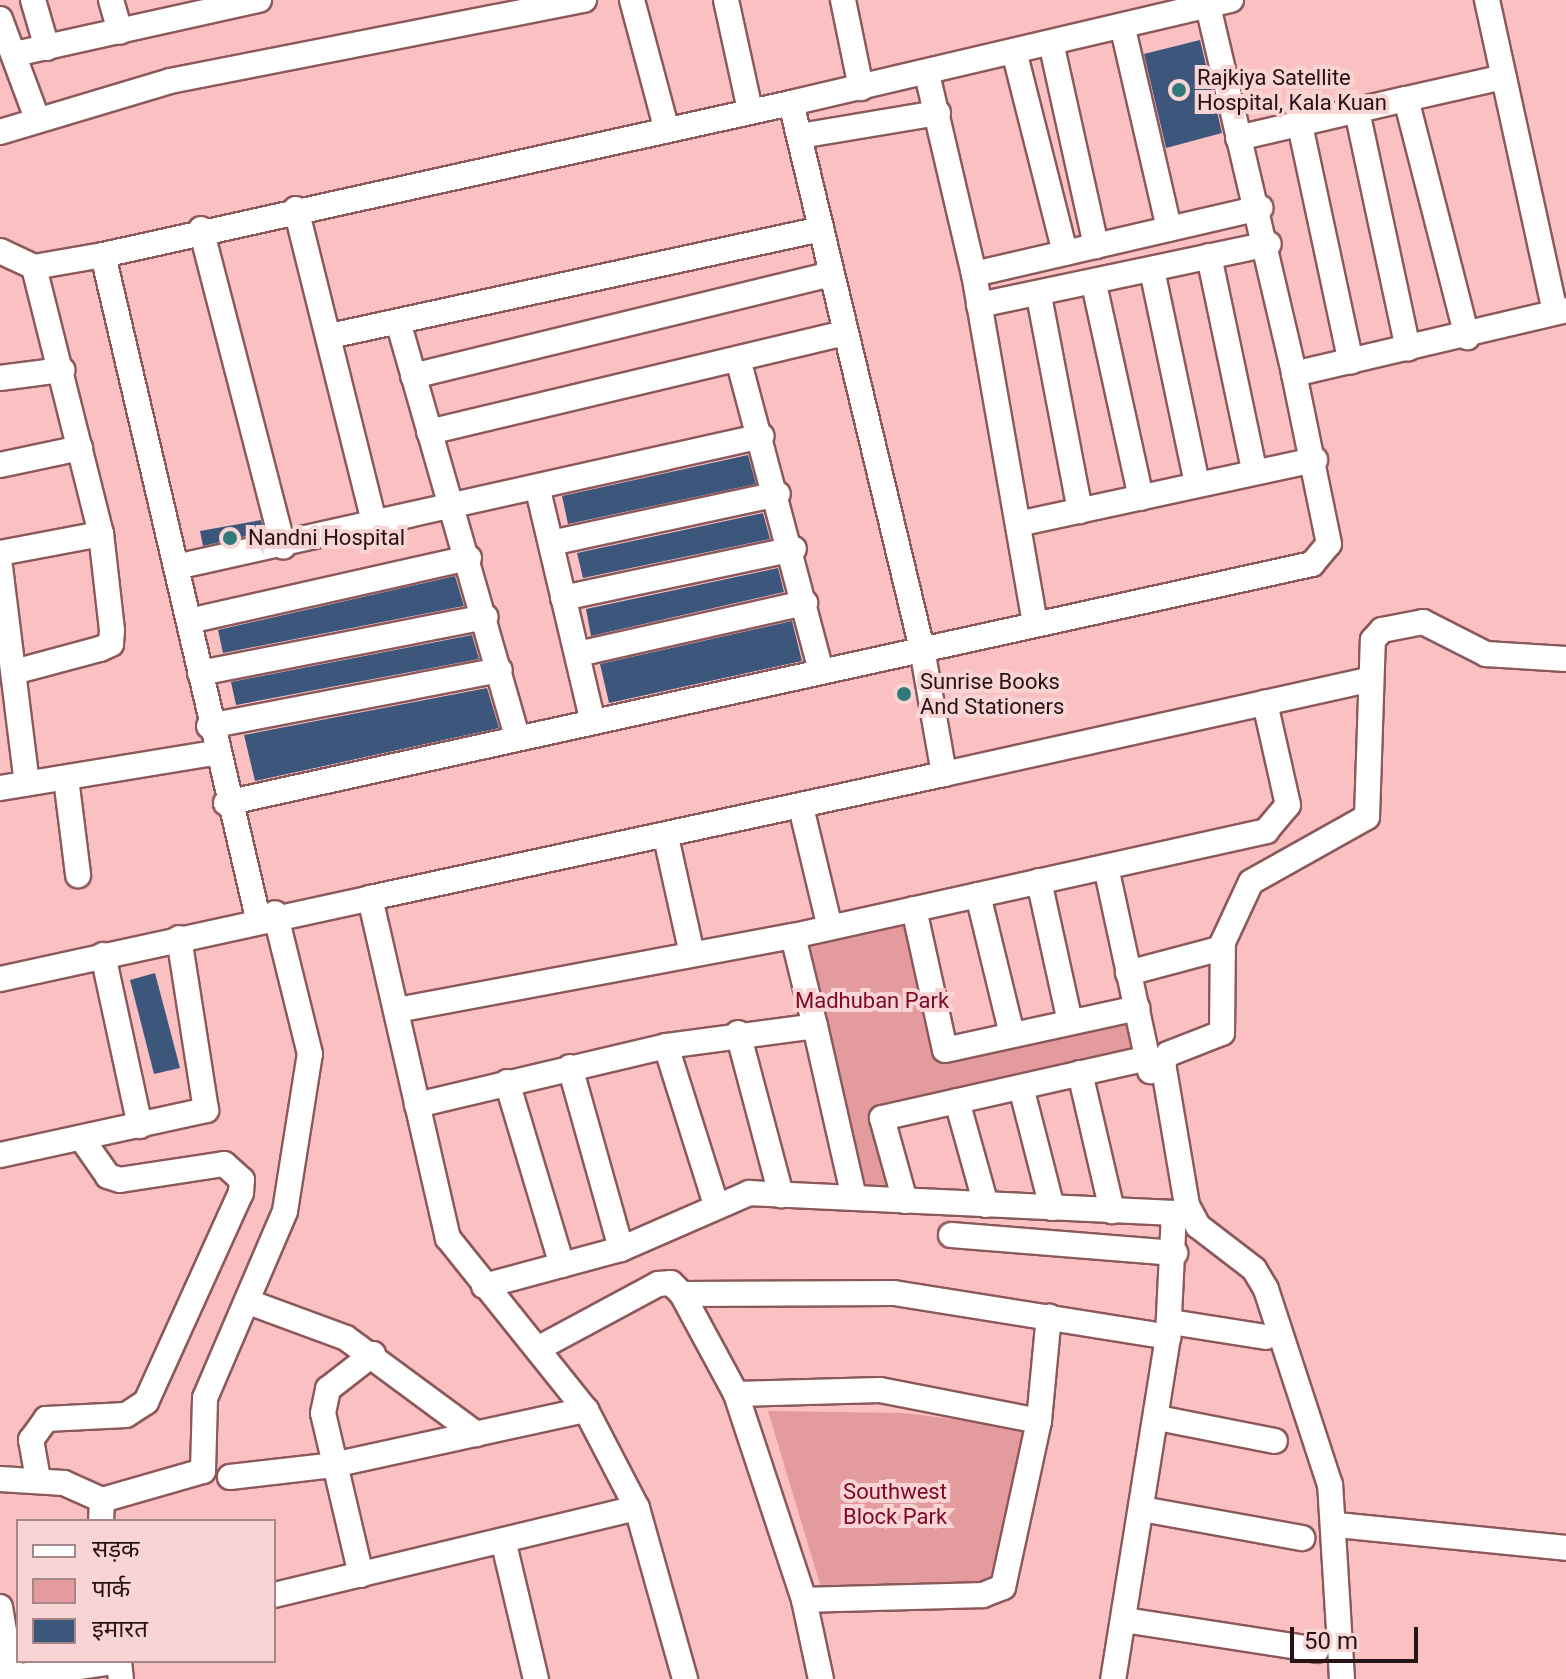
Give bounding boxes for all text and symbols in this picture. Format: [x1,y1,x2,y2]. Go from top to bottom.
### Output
place label: Rajkiya Satellite Hospital, Kala Kuan [1197,64,1387,116]
marker: Rajkiya Satellite Hospital, Kala Kuan [1168,79,1190,101]
place label: Nandni Hospital [248,525,405,551]
marker: Nandni Hospital [219,527,241,549]
place label: Sunrise Books And Stationers [920,668,1064,720]
marker: Sunrise Books And Stationers [895,685,913,703]
park label: Madhuban Park [795,988,949,1014]
park label: Southwest Block Park [843,1478,947,1530]
legend [16,1519,276,1663]
text: सड़क [92,1535,140,1563]
text: पार्क [92,1575,130,1603]
scale bar [1294,1611,1422,1661]
text: इमारत [92,1615,148,1643]
text: 50 m [1304,1627,1358,1655]

